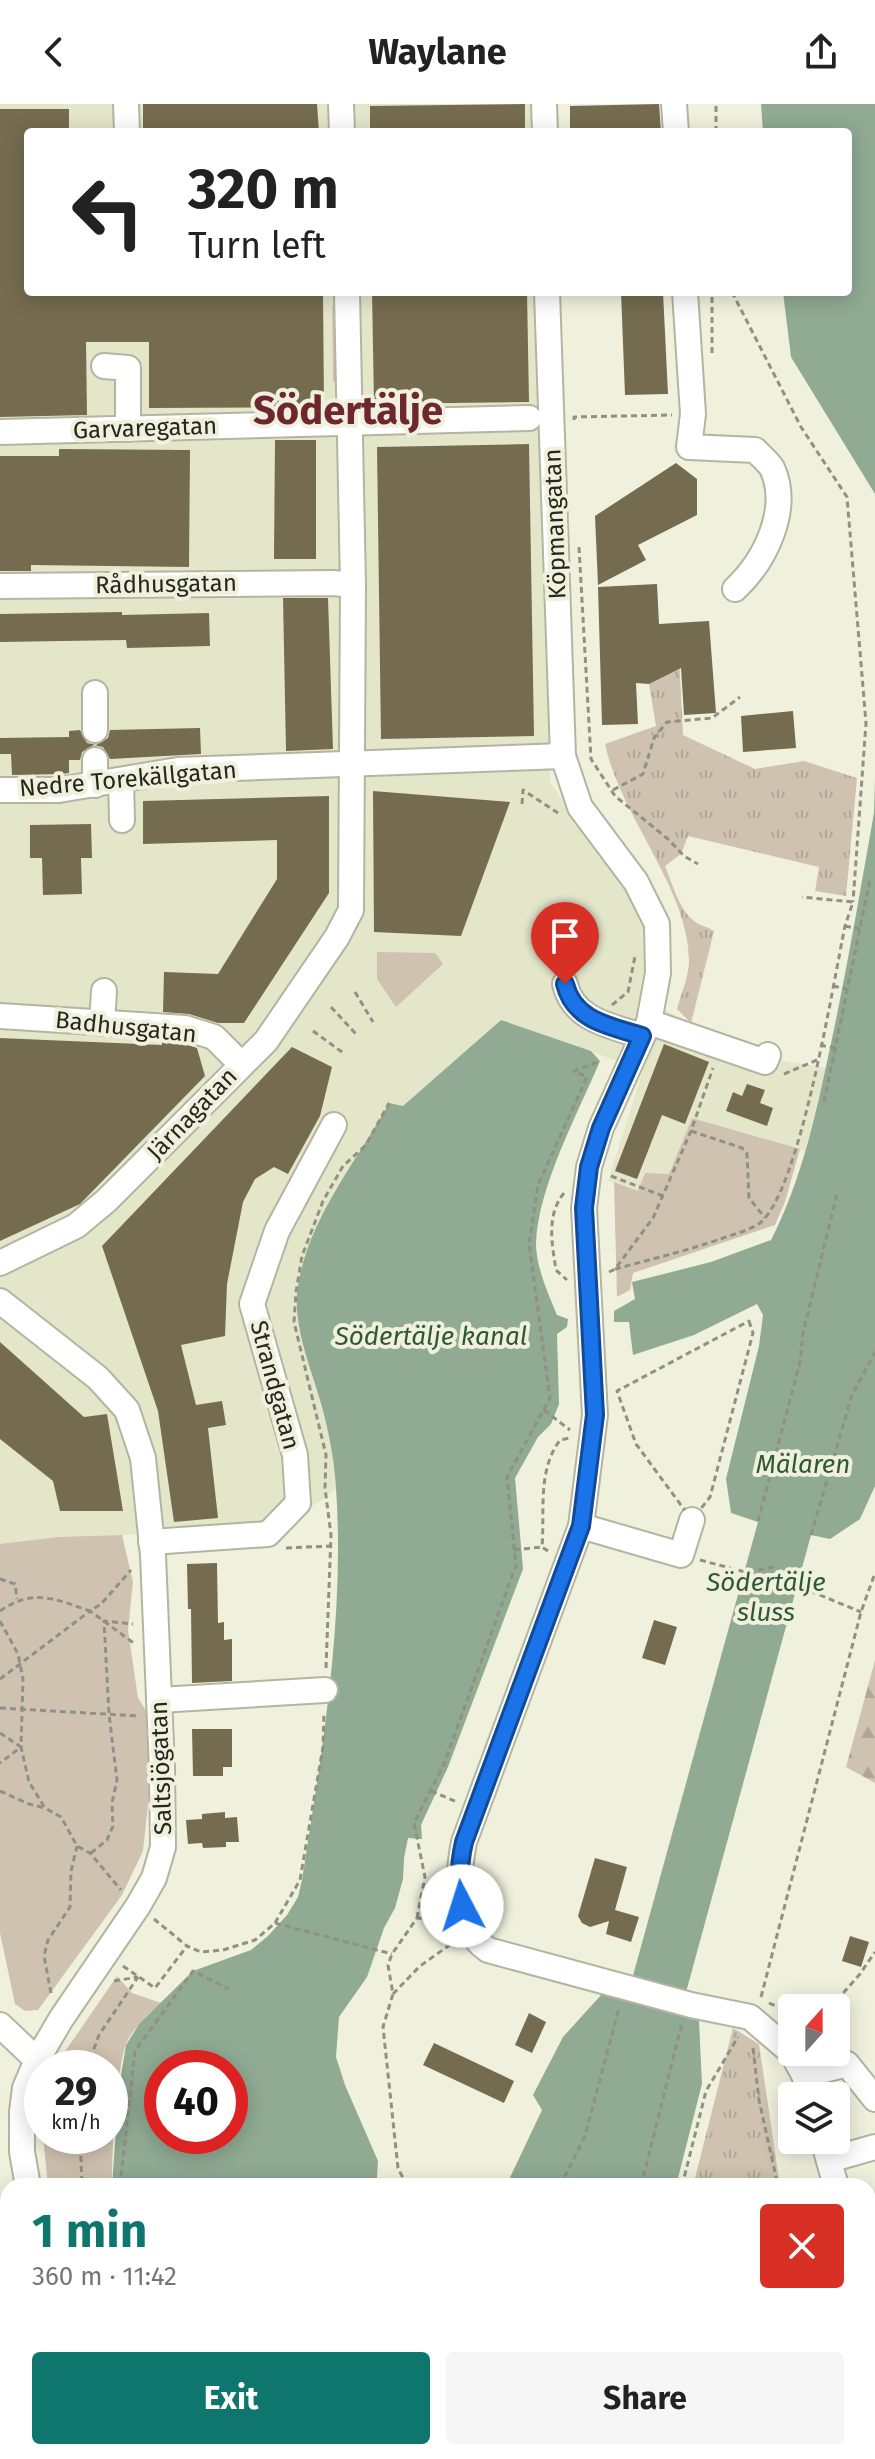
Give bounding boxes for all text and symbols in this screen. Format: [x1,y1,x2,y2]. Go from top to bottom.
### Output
icon: back [32,30,76,74]
text: Waylane [368,30,507,74]
icon: share [799,30,843,74]
text: 320 m [188,156,339,223]
icon: left [56,160,160,264]
text: Turn left [188,224,326,268]
district label: Södertälje [253,387,443,435]
street label: Garvaregatan [72,411,218,445]
street label: Köpmangatan [538,448,572,600]
street label: Rådhusgatan [95,569,237,599]
street label: Nedre Torekällgatan [18,756,238,802]
pin [531,902,599,984]
icon: arrive [543,914,587,958]
street label: Badhusgatan [54,1006,198,1048]
street label: Järnagatan [141,1062,243,1166]
street label: Strandgatan [244,1317,306,1453]
water label: Södertälje kanal [334,1321,527,1352]
water label: Mälaren [756,1449,850,1480]
water label: Södertälje sluss [705,1567,826,1628]
street label: Saltsjögatan [145,1700,177,1836]
position arrow [420,1864,504,1948]
north arrow [778,1994,850,2066]
map controls [778,1994,850,2154]
speed limit sign: 40 [144,2050,248,2154]
text: 29 [55,2068,97,2116]
button: layers [778,2082,850,2154]
text: km/h [51,2110,101,2134]
text: 1 min [32,2202,147,2260]
button: close [760,2204,844,2288]
text: 360 m · 11:42 [32,2261,177,2292]
button: Exit [32,2352,430,2444]
button: Share [446,2352,844,2444]

